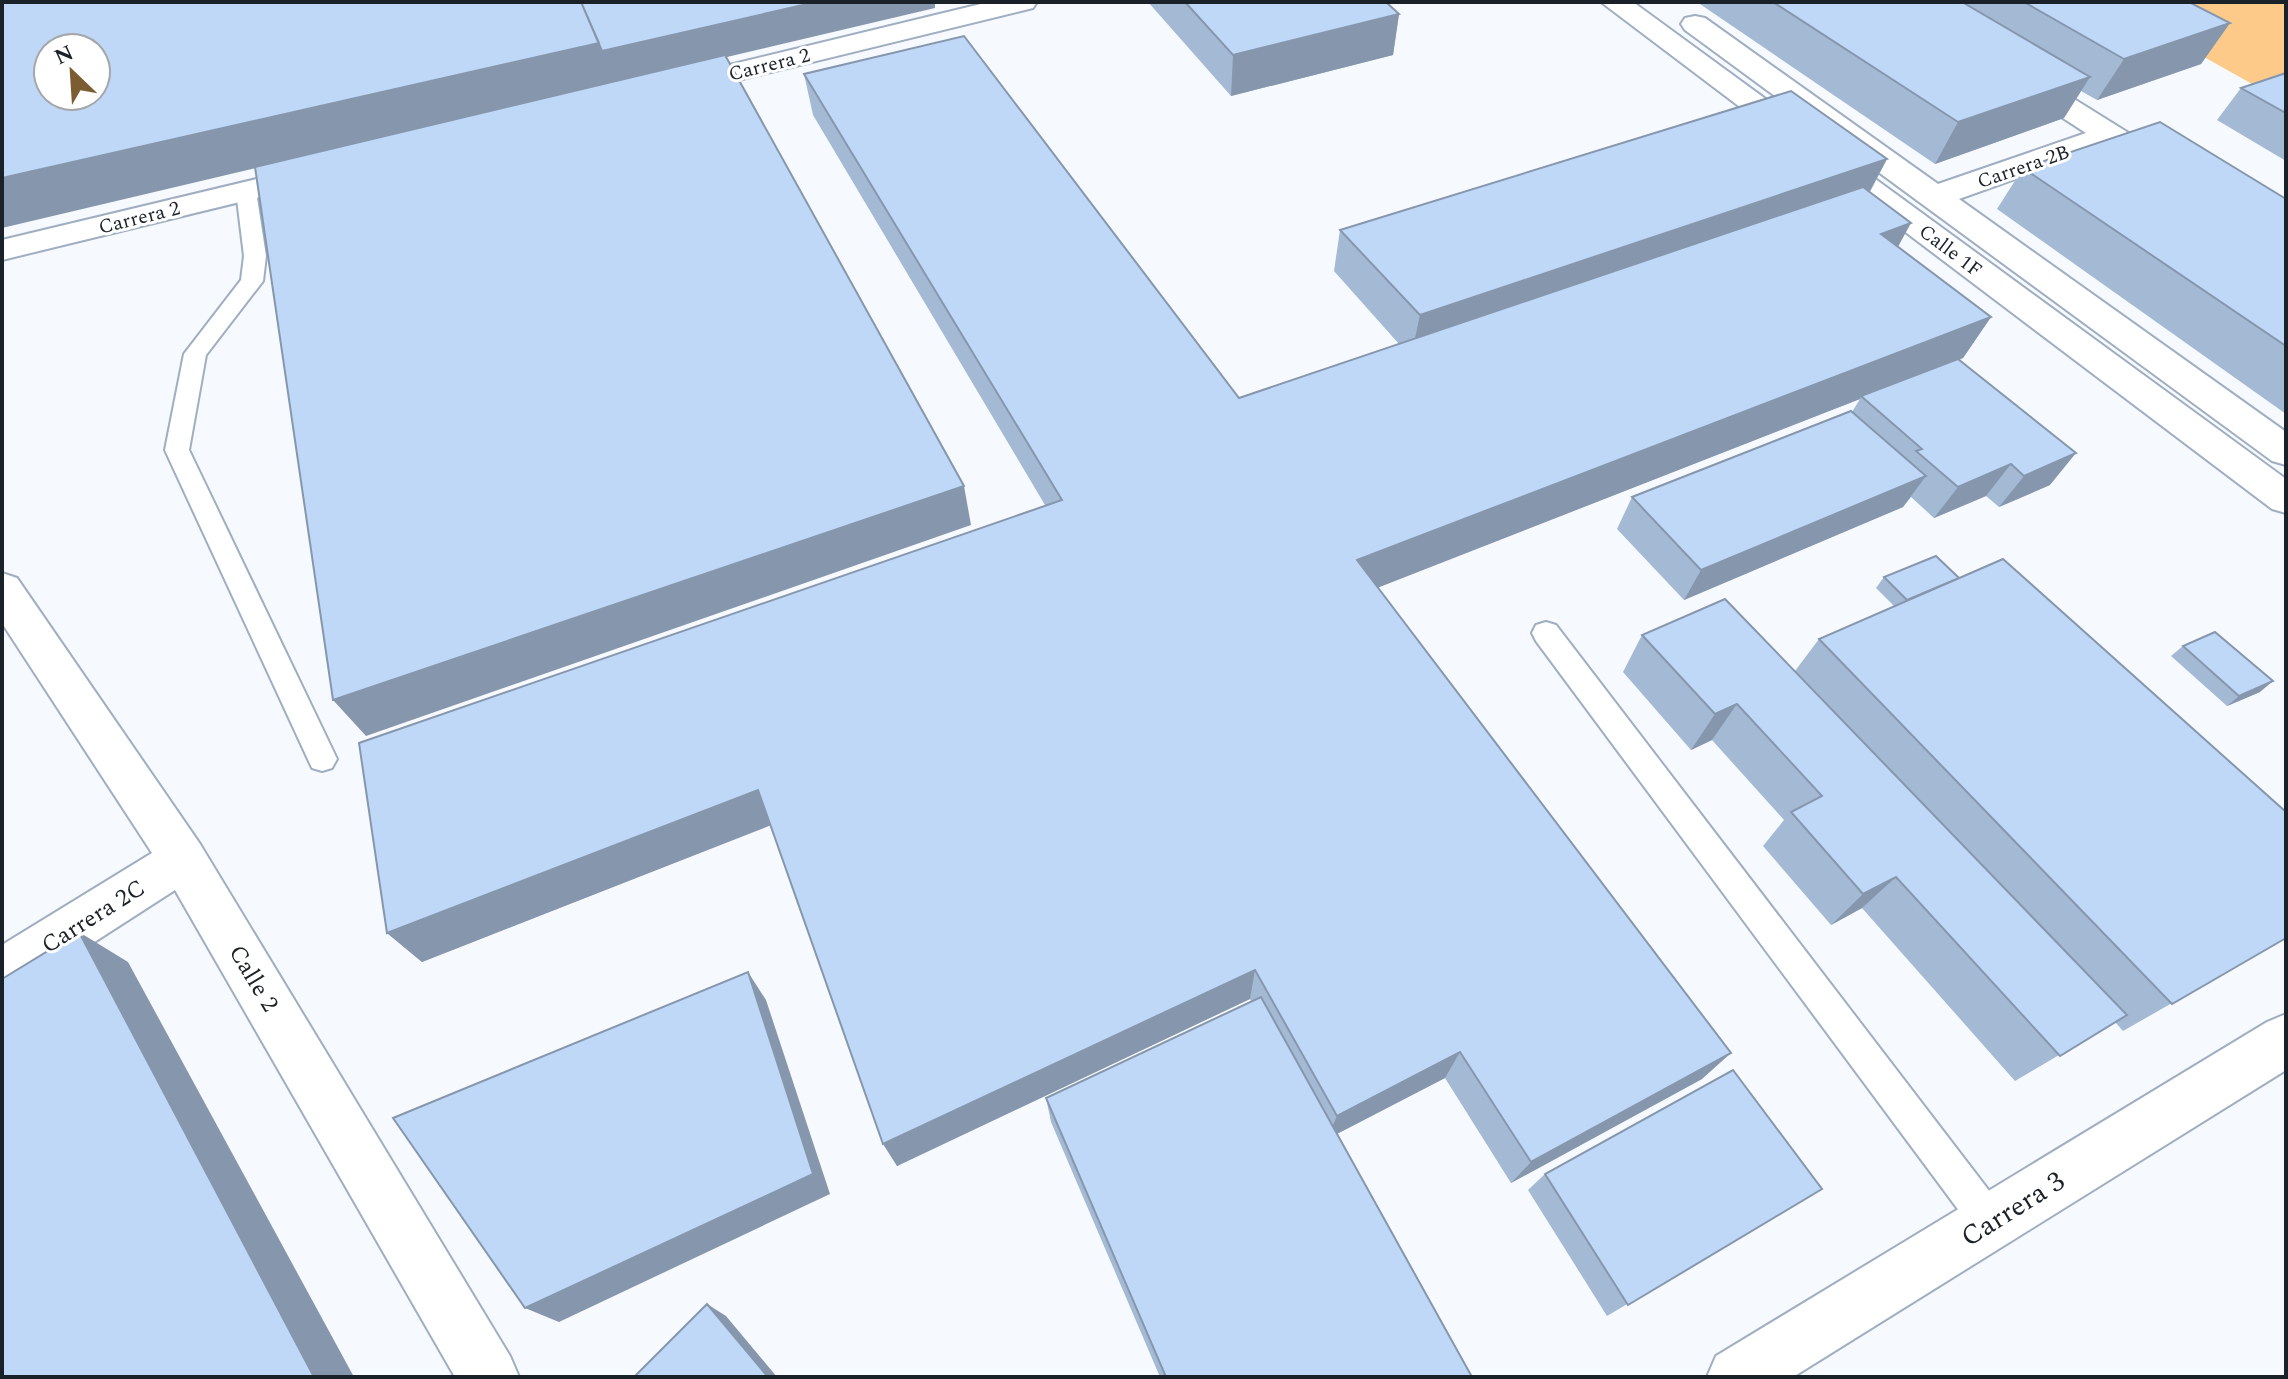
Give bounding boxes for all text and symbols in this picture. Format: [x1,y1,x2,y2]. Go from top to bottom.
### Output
north arrow [32,32,112,112]
text: N [49,36,79,74]
street label: Carrera 2 [725,40,813,90]
street label: Carrera 2B [1973,137,2074,197]
street label: Carrera 2 [95,193,183,243]
street label: Calle 1F [1912,217,1989,285]
street label: Carrera 2C [34,871,153,963]
street label: Calle 2 [219,938,287,1019]
street label: Carrera 3 [1952,1160,2073,1258]

